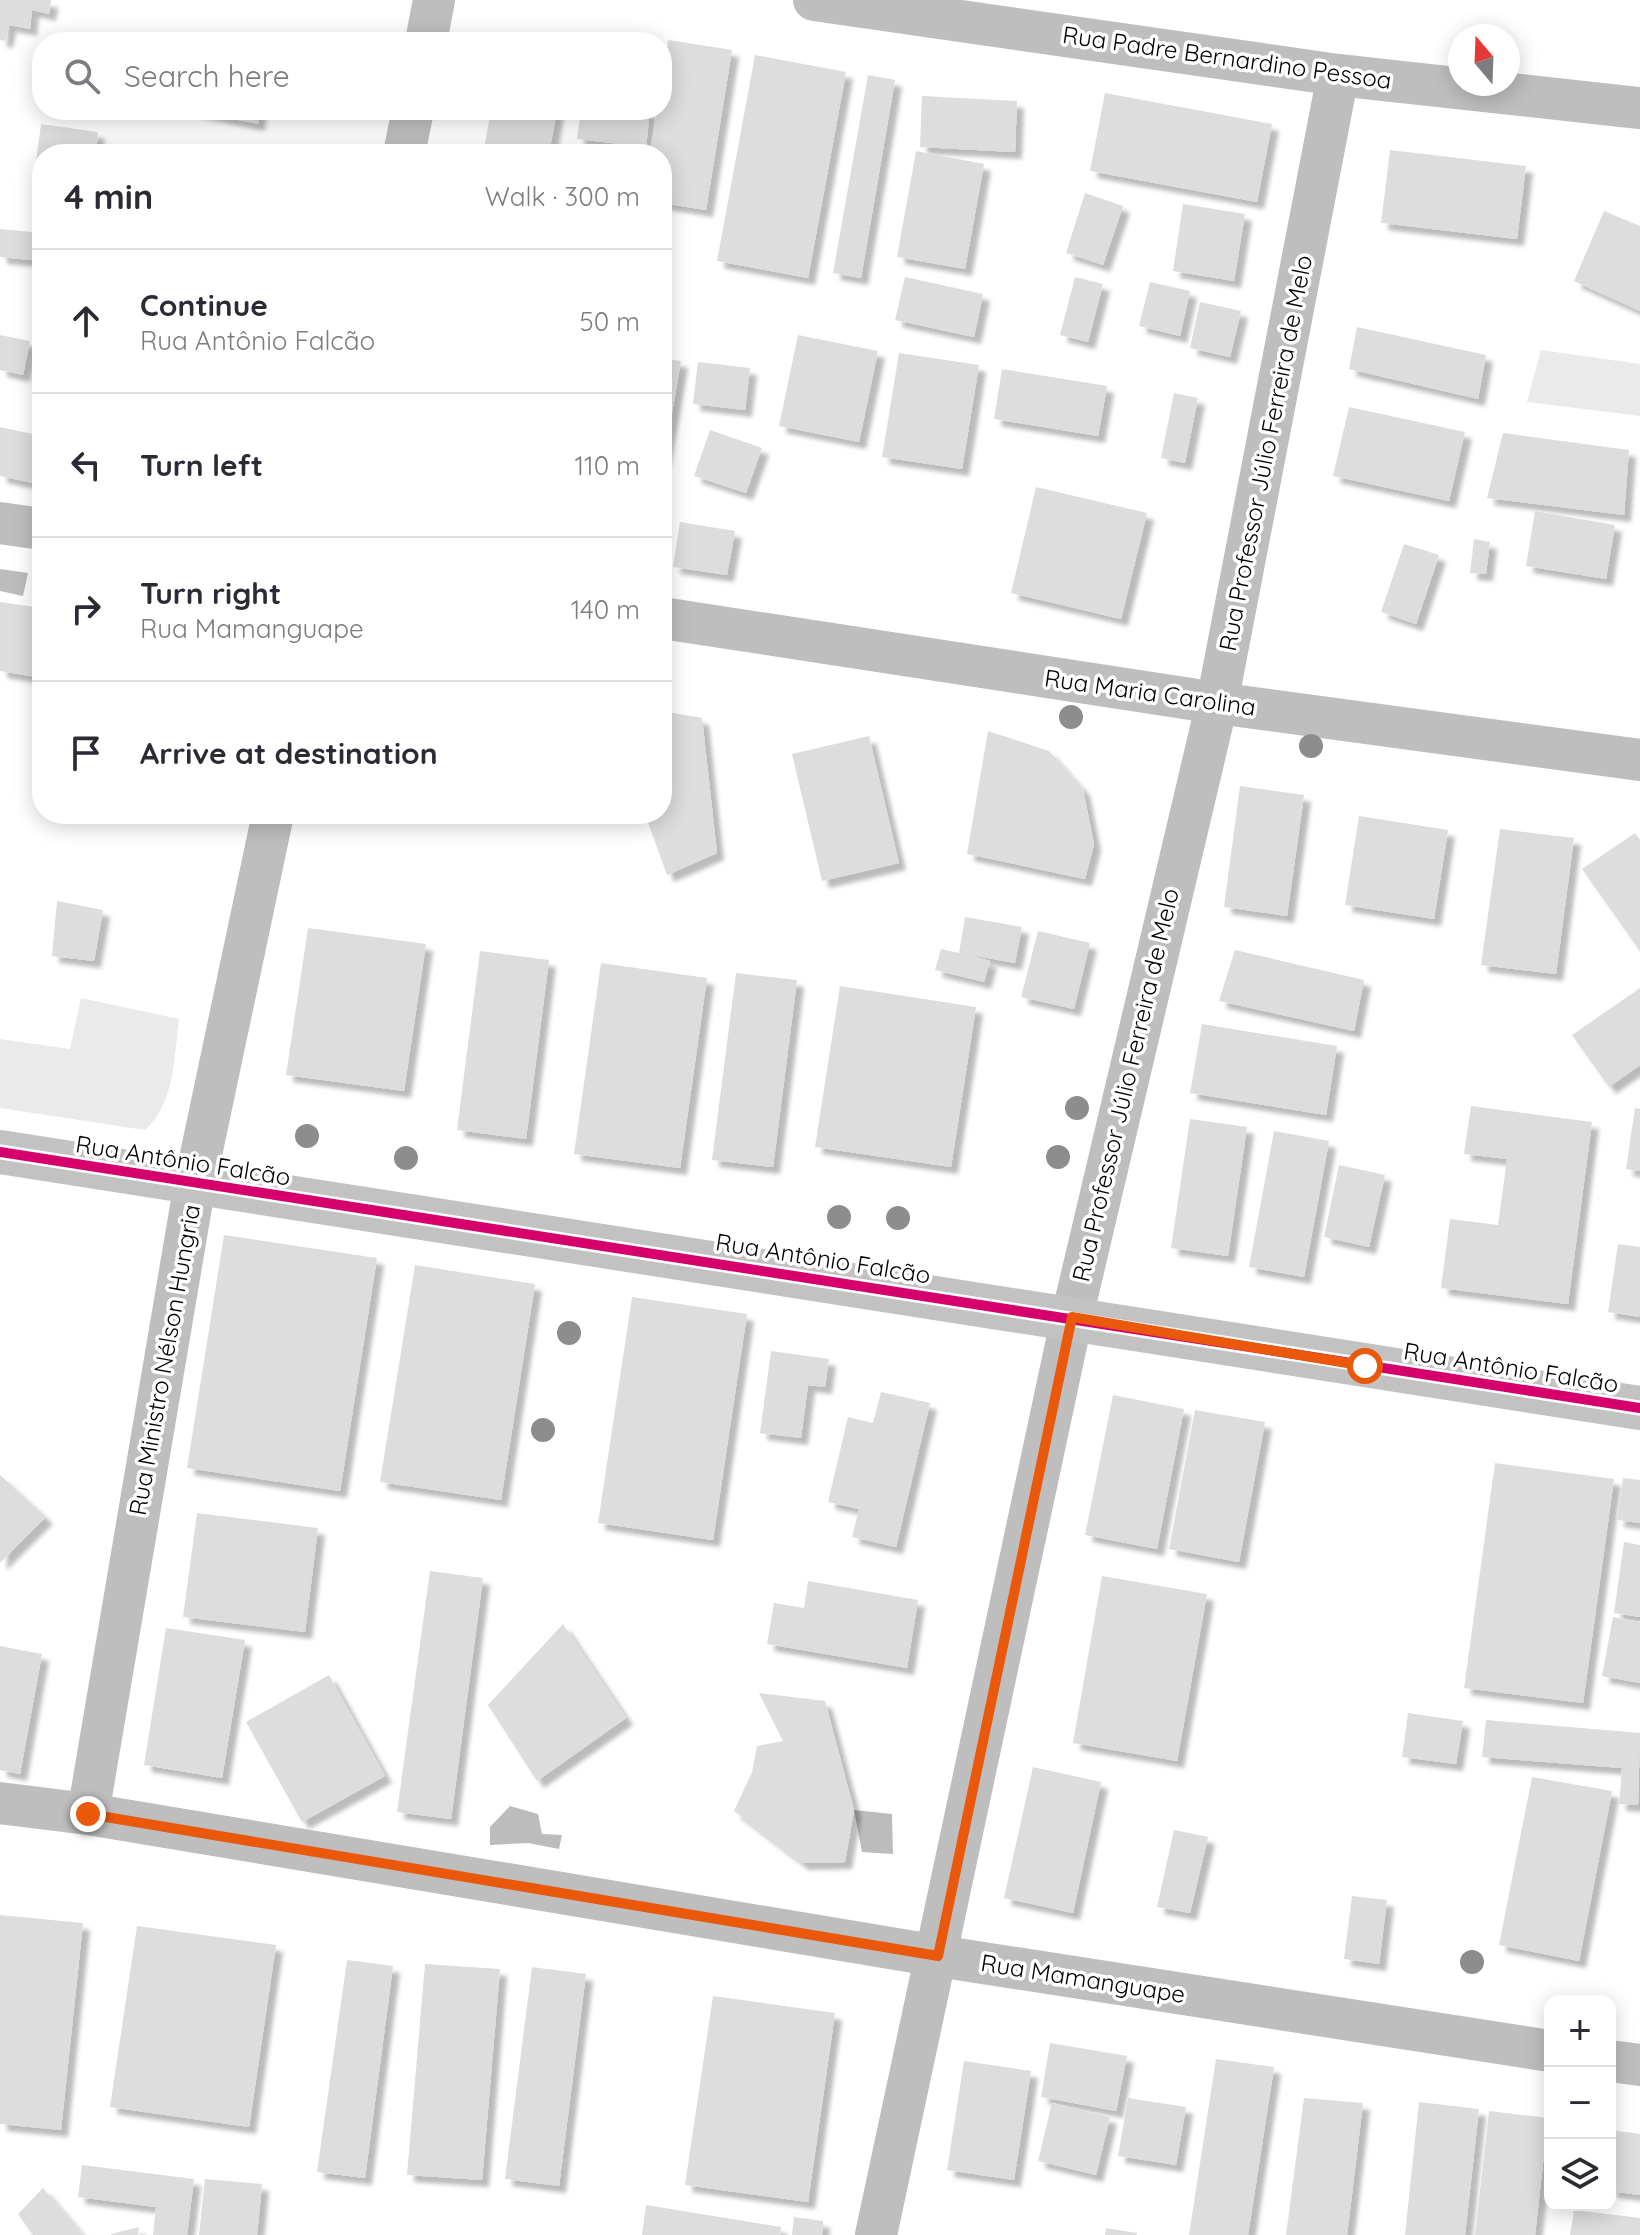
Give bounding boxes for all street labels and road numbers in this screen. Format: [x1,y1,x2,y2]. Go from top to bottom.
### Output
street label: Rua Padre Bernardino Pessoa [1061,19,1394,95]
street label: Rua Professor Júlio Ferreira de Melo [1212,252,1318,653]
street label: Rua Maria Carolina [1043,662,1258,722]
street label: Rua Professor Júlio Ferreira de Melo [1065,885,1185,1284]
street label: Rua Antônio Falcão [74,1128,293,1192]
street label: Rua Ministro Nélson Hungria [122,1202,206,1518]
street label: Rua Antônio Falcão [714,1226,933,1290]
street label: Rua Antônio Falcão [1402,1335,1621,1399]
street label: Rua Mamanguape [979,1947,1187,2009]

